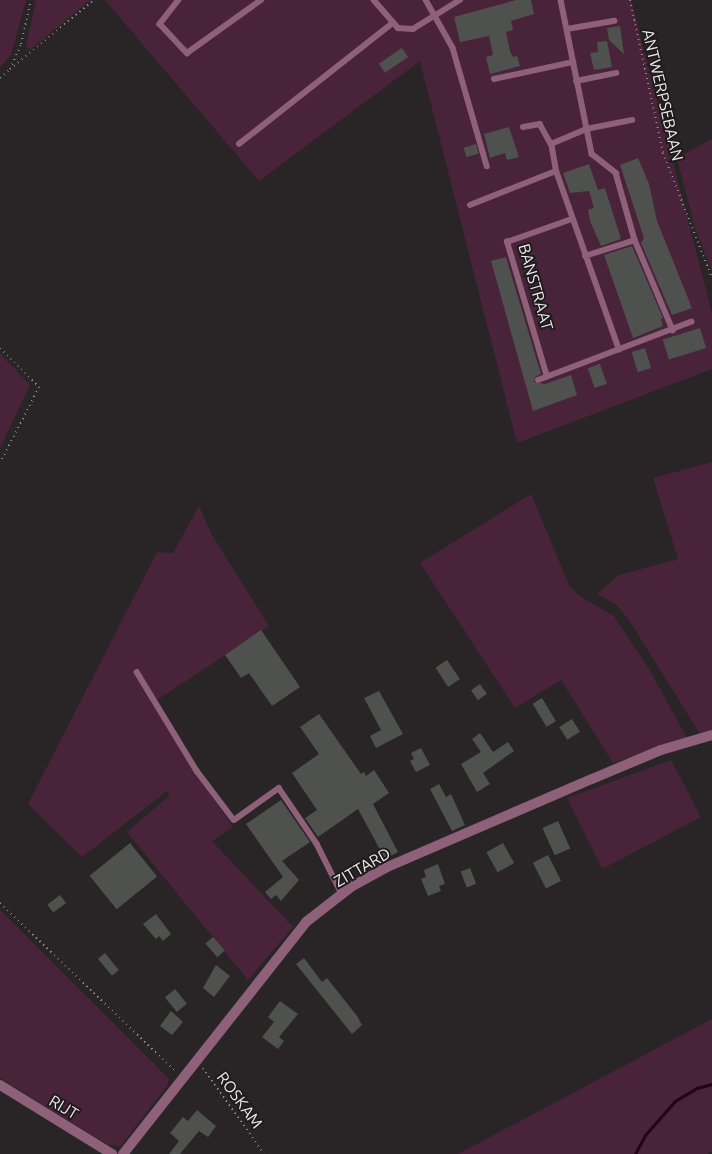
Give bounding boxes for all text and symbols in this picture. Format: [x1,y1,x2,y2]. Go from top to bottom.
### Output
street label: ANTWERPSEBAAN [639,27,687,163]
street label: BANSTRAAT [515,242,557,332]
street label: ZITTARD [330,843,394,891]
street label: ROSKAM [213,1068,267,1132]
street label: RIJT [46,1091,82,1123]

